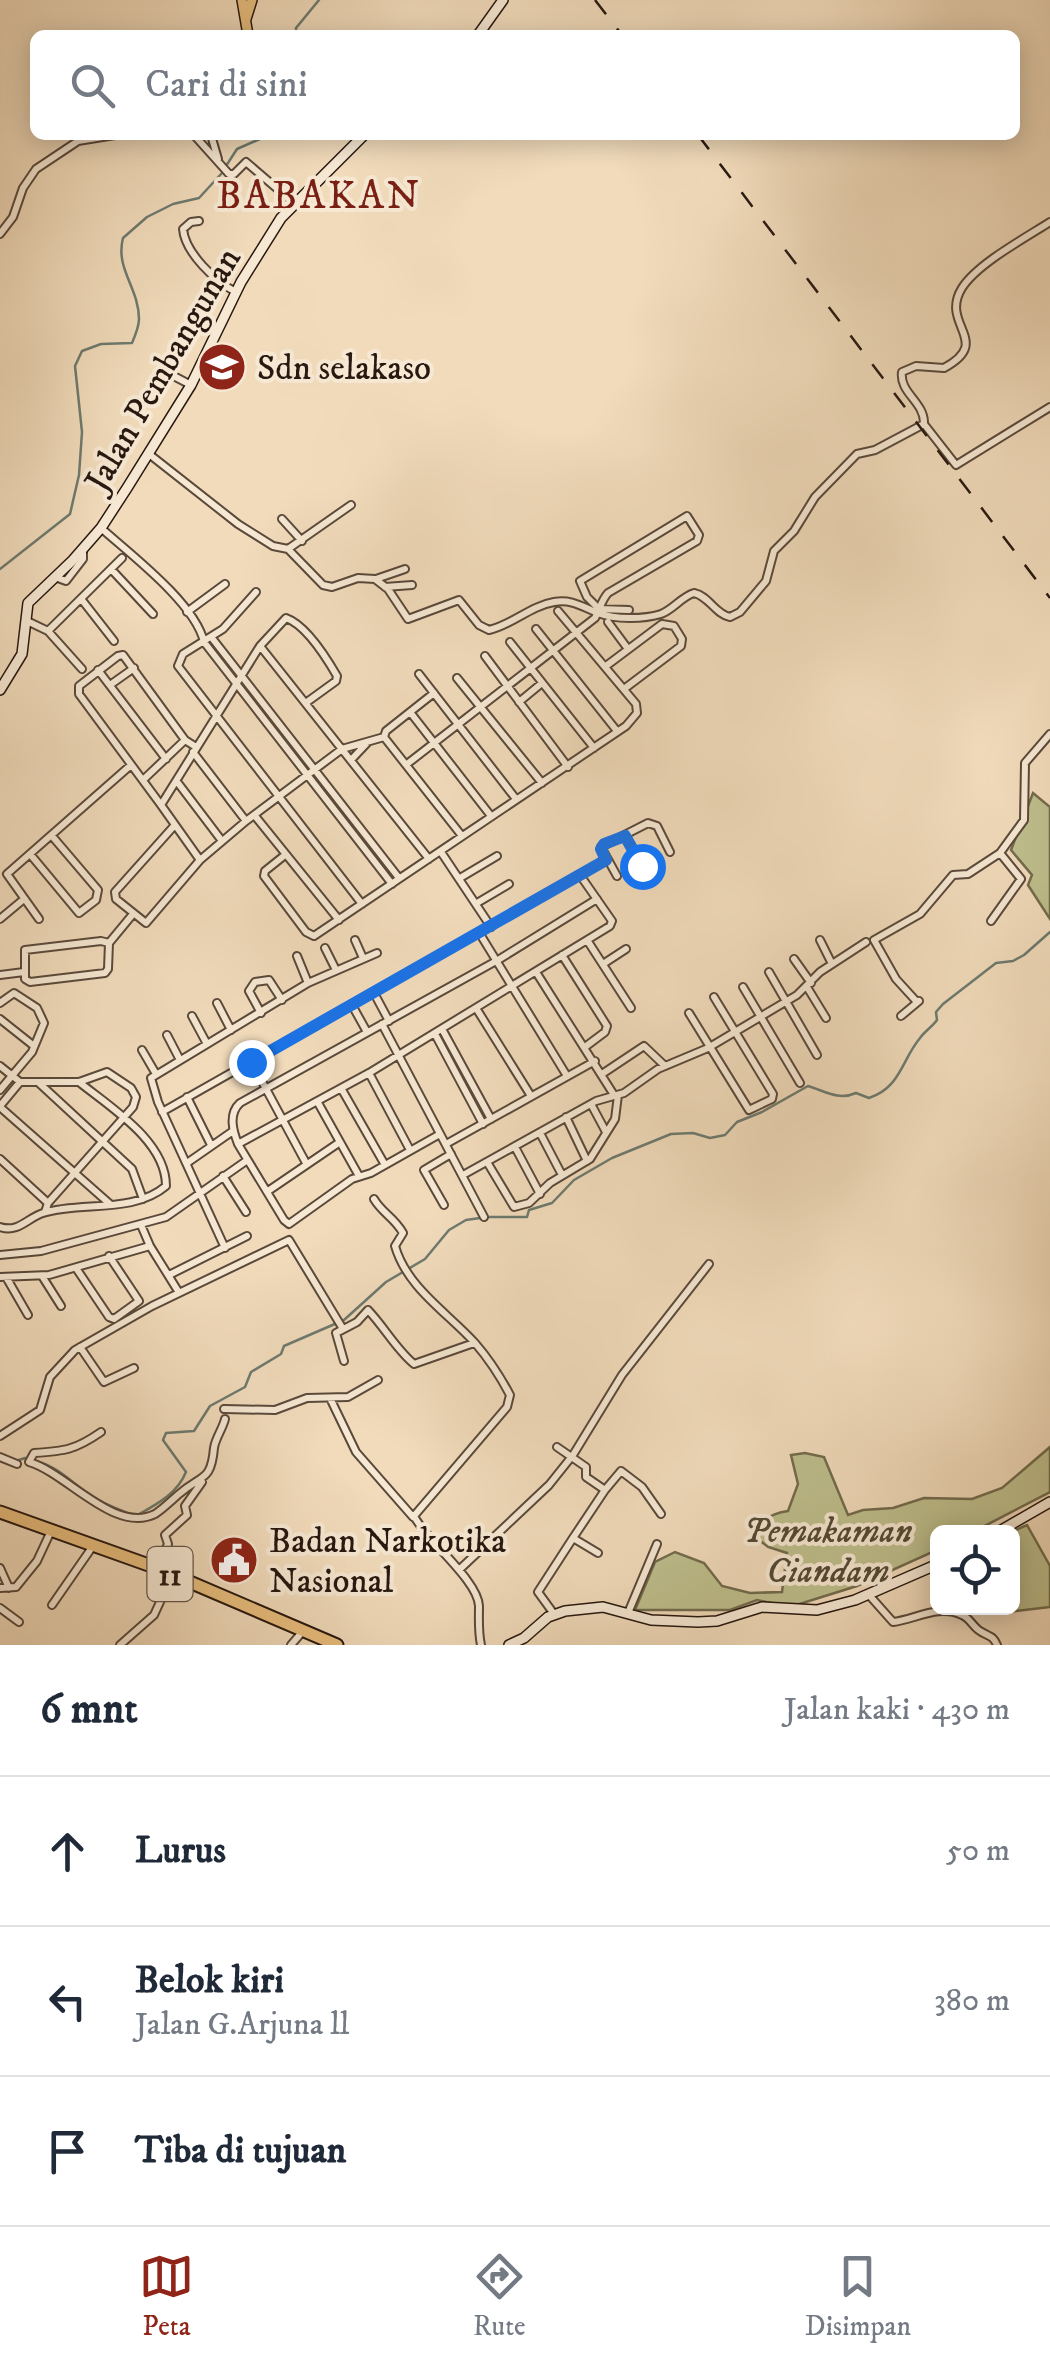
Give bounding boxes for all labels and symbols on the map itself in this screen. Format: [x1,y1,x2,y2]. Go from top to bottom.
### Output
district label: BABAKAN [216,172,422,222]
street label: Jalan Pembangunan [74,240,251,503]
school or university icon: Sdn selakaso [196,341,248,393]
place label: Sdn selakaso [257,347,431,391]
route start [620,844,666,890]
route end [229,1040,275,1086]
park label: Pemakaman Ciandam [743,1510,913,1594]
place label: Badan Narkotika Nasional [269,1520,506,1604]
public building icon: Badan Narkotika Nasional [208,1534,260,1586]
road number: 11 [148,1547,192,1601]

